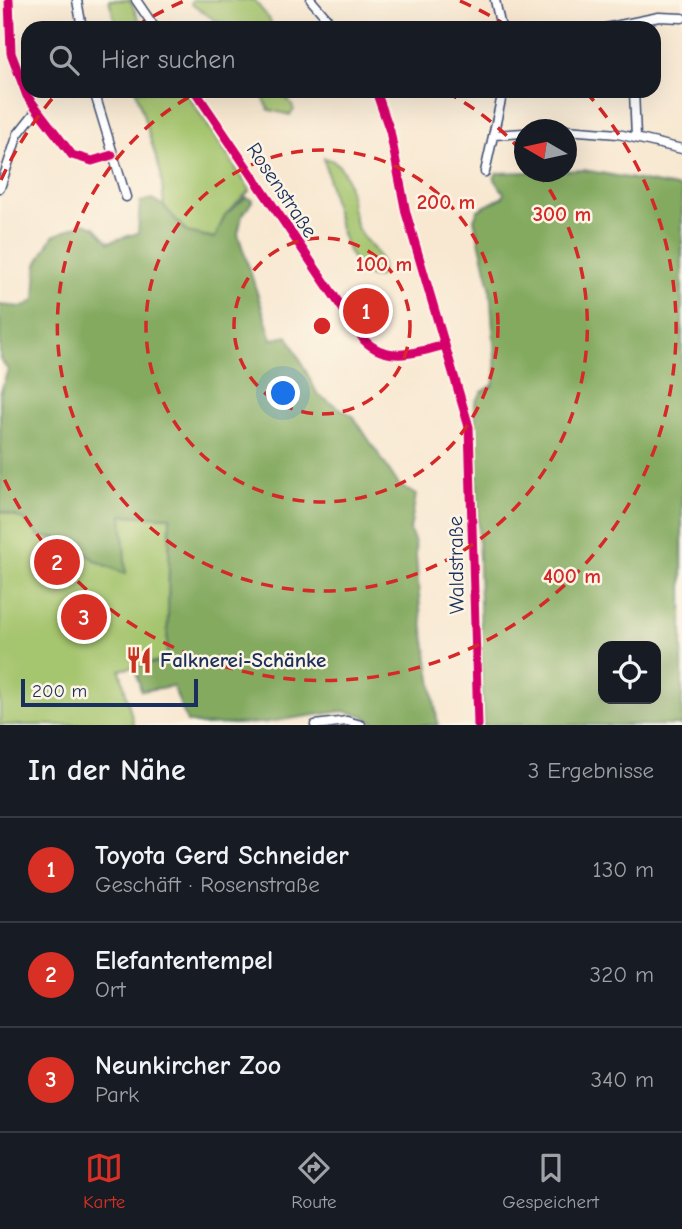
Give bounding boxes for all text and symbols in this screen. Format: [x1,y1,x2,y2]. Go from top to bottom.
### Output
search box [21,21,661,98]
icon: search [45,41,83,79]
text: Hier suchen [101,45,236,75]
north arrow [514,119,577,182]
street label: Rosenstraße [242,138,322,242]
text: 200 m [417,190,475,214]
text: 300 m [533,202,591,226]
text: 100 m [356,252,412,276]
pin: 1 [343,285,389,337]
centre of rings [310,314,334,338]
your location [266,376,300,410]
street label: Waldstraße [443,516,469,614]
pin: 2 [34,536,80,588]
text: 400 m [543,564,601,588]
pin: 3 [61,591,107,643]
map controls [598,641,661,704]
button: locate [598,641,661,704]
restaurant icon: Falknerei-Schänke [124,645,154,675]
place label: Falknerei-Schänke [160,648,326,672]
scale bar [21,676,198,708]
text: 200 m [32,680,87,702]
text: In der Nähe [28,753,186,788]
text: 3 Ergebnisse [528,757,654,784]
text: Toyota Gerd Schneider [95,841,349,871]
text: 1 [46,856,56,883]
text: 130 m [593,856,654,883]
text: Geschäft · Rosenstraße [95,871,320,898]
text: Elefantentempel [95,946,273,976]
text: 2 [45,961,57,988]
text: 320 m [590,961,654,988]
text: Ort [95,976,126,1003]
text: Neunkircher Zoo [95,1051,281,1081]
text: 3 [45,1066,57,1093]
text: 340 m [591,1066,654,1093]
text: Park [95,1081,139,1108]
tab: Karte [83,1149,125,1213]
tab: Route [291,1149,336,1213]
tab: Gespeichert [502,1149,599,1213]

